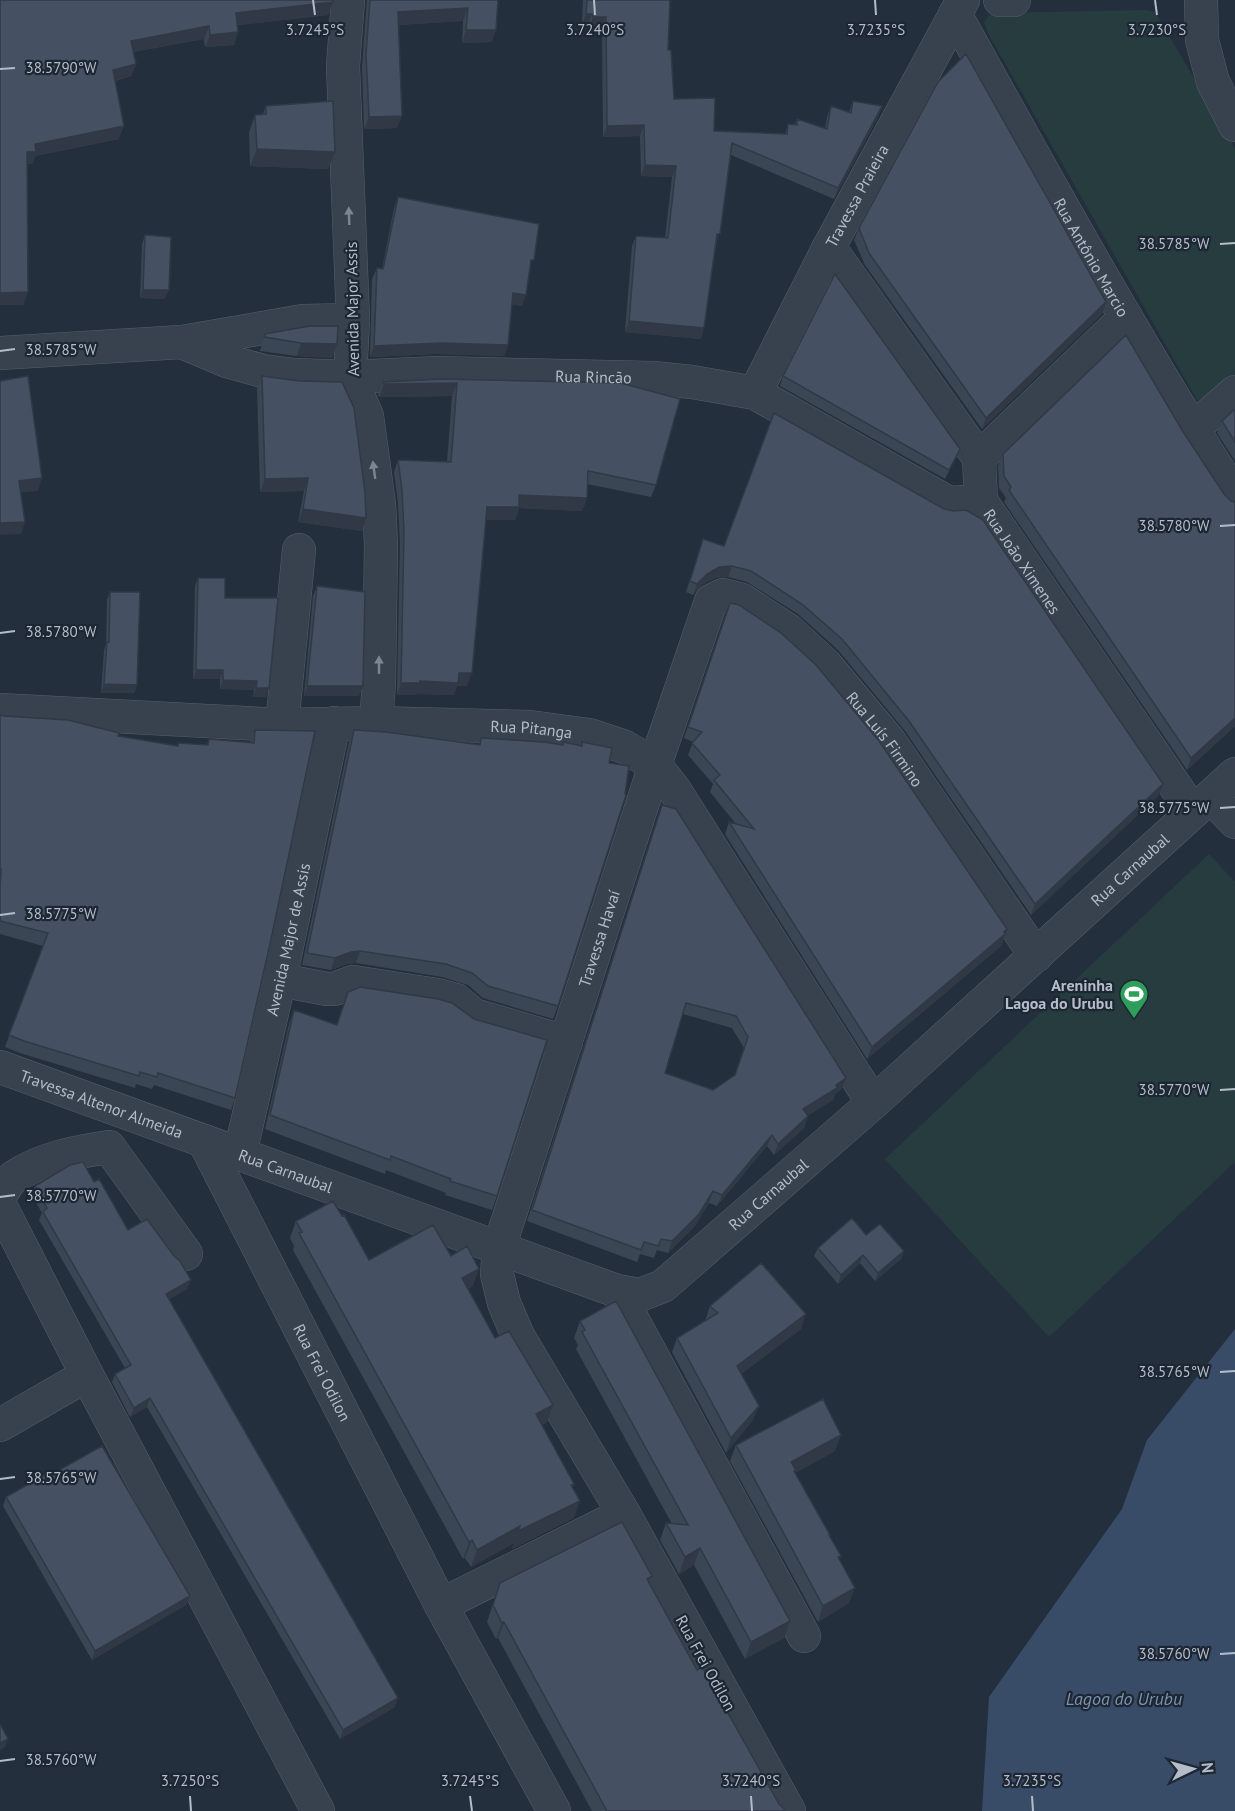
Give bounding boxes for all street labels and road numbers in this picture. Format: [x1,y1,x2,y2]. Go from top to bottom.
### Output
street label: Travessa Praieira [821,141,893,251]
street label: Rua Antônio Marcio [1049,194,1133,320]
street label: Avenida Major Assis [341,241,363,377]
street label: Rua Rincão [555,366,632,388]
street label: Rua João Ximenes [979,505,1065,618]
street label: Rua Luís Firmino [842,687,928,791]
street label: Rua Pitanga [490,716,574,743]
street label: Rua Carnaubal [1086,829,1173,910]
street label: Avenida Major de Assis [262,861,314,1018]
street label: Travessa Havaí [574,887,624,989]
street label: Travessa Altenor Almeida [17,1065,186,1143]
street label: Rua Carnaubal [236,1144,336,1197]
street label: Rua Carnaubal [724,1154,812,1234]
street label: Rua Frei Odilon [289,1321,355,1425]
street label: Rua Frei Odilon [671,1612,741,1714]

